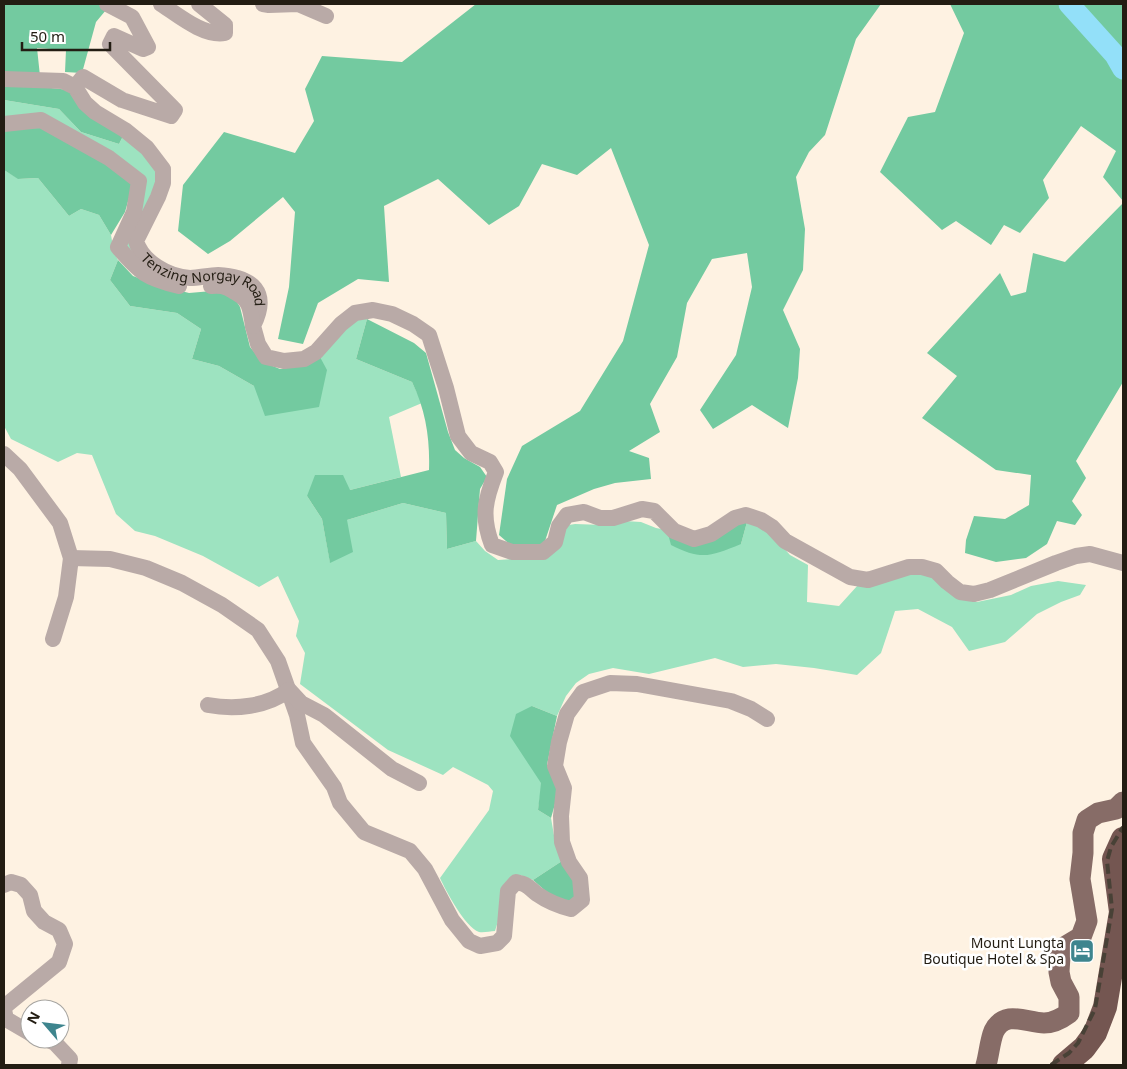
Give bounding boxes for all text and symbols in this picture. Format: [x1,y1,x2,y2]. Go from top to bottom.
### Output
scale bar [22,20,110,52]
text: 50 m [30,26,65,46]
street label: Tenzing Norgay Road [137,248,270,306]
place label: Mount Lungta Boutique Hotel & Spa [923,933,1064,968]
hotel icon: Mount Lungta Boutique Hotel & Spa [1069,938,1095,964]
north arrow [20,999,70,1049]
text: N [22,1008,44,1027]

